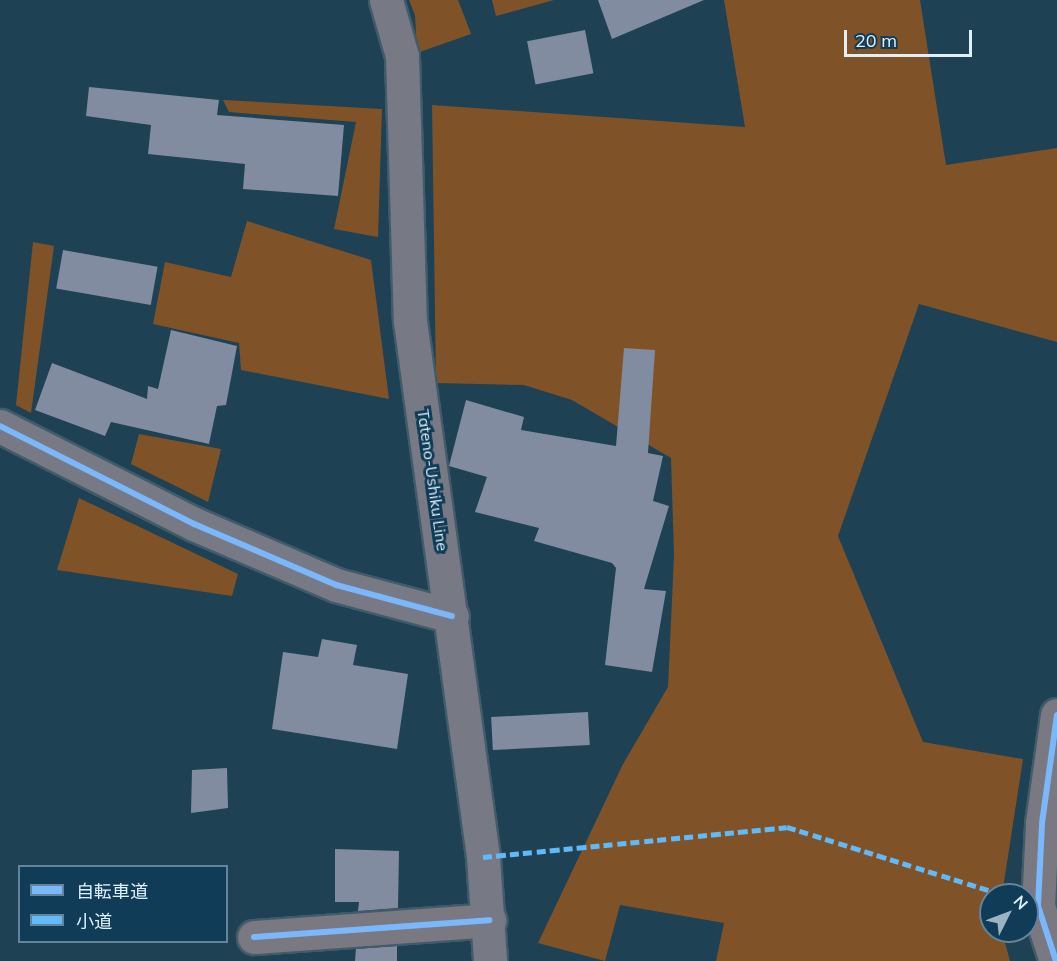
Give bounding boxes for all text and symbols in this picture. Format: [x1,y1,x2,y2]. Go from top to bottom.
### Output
scale bar [847,18,974,56]
text: 20 m [855,29,897,52]
street label: Tateno-Ushiku Line [414,408,452,552]
legend [18,865,228,943]
text: 自転車道 [76,880,148,903]
north arrow [979,883,1039,943]
text: N [1009,891,1032,913]
text: 小道 [76,910,112,933]

